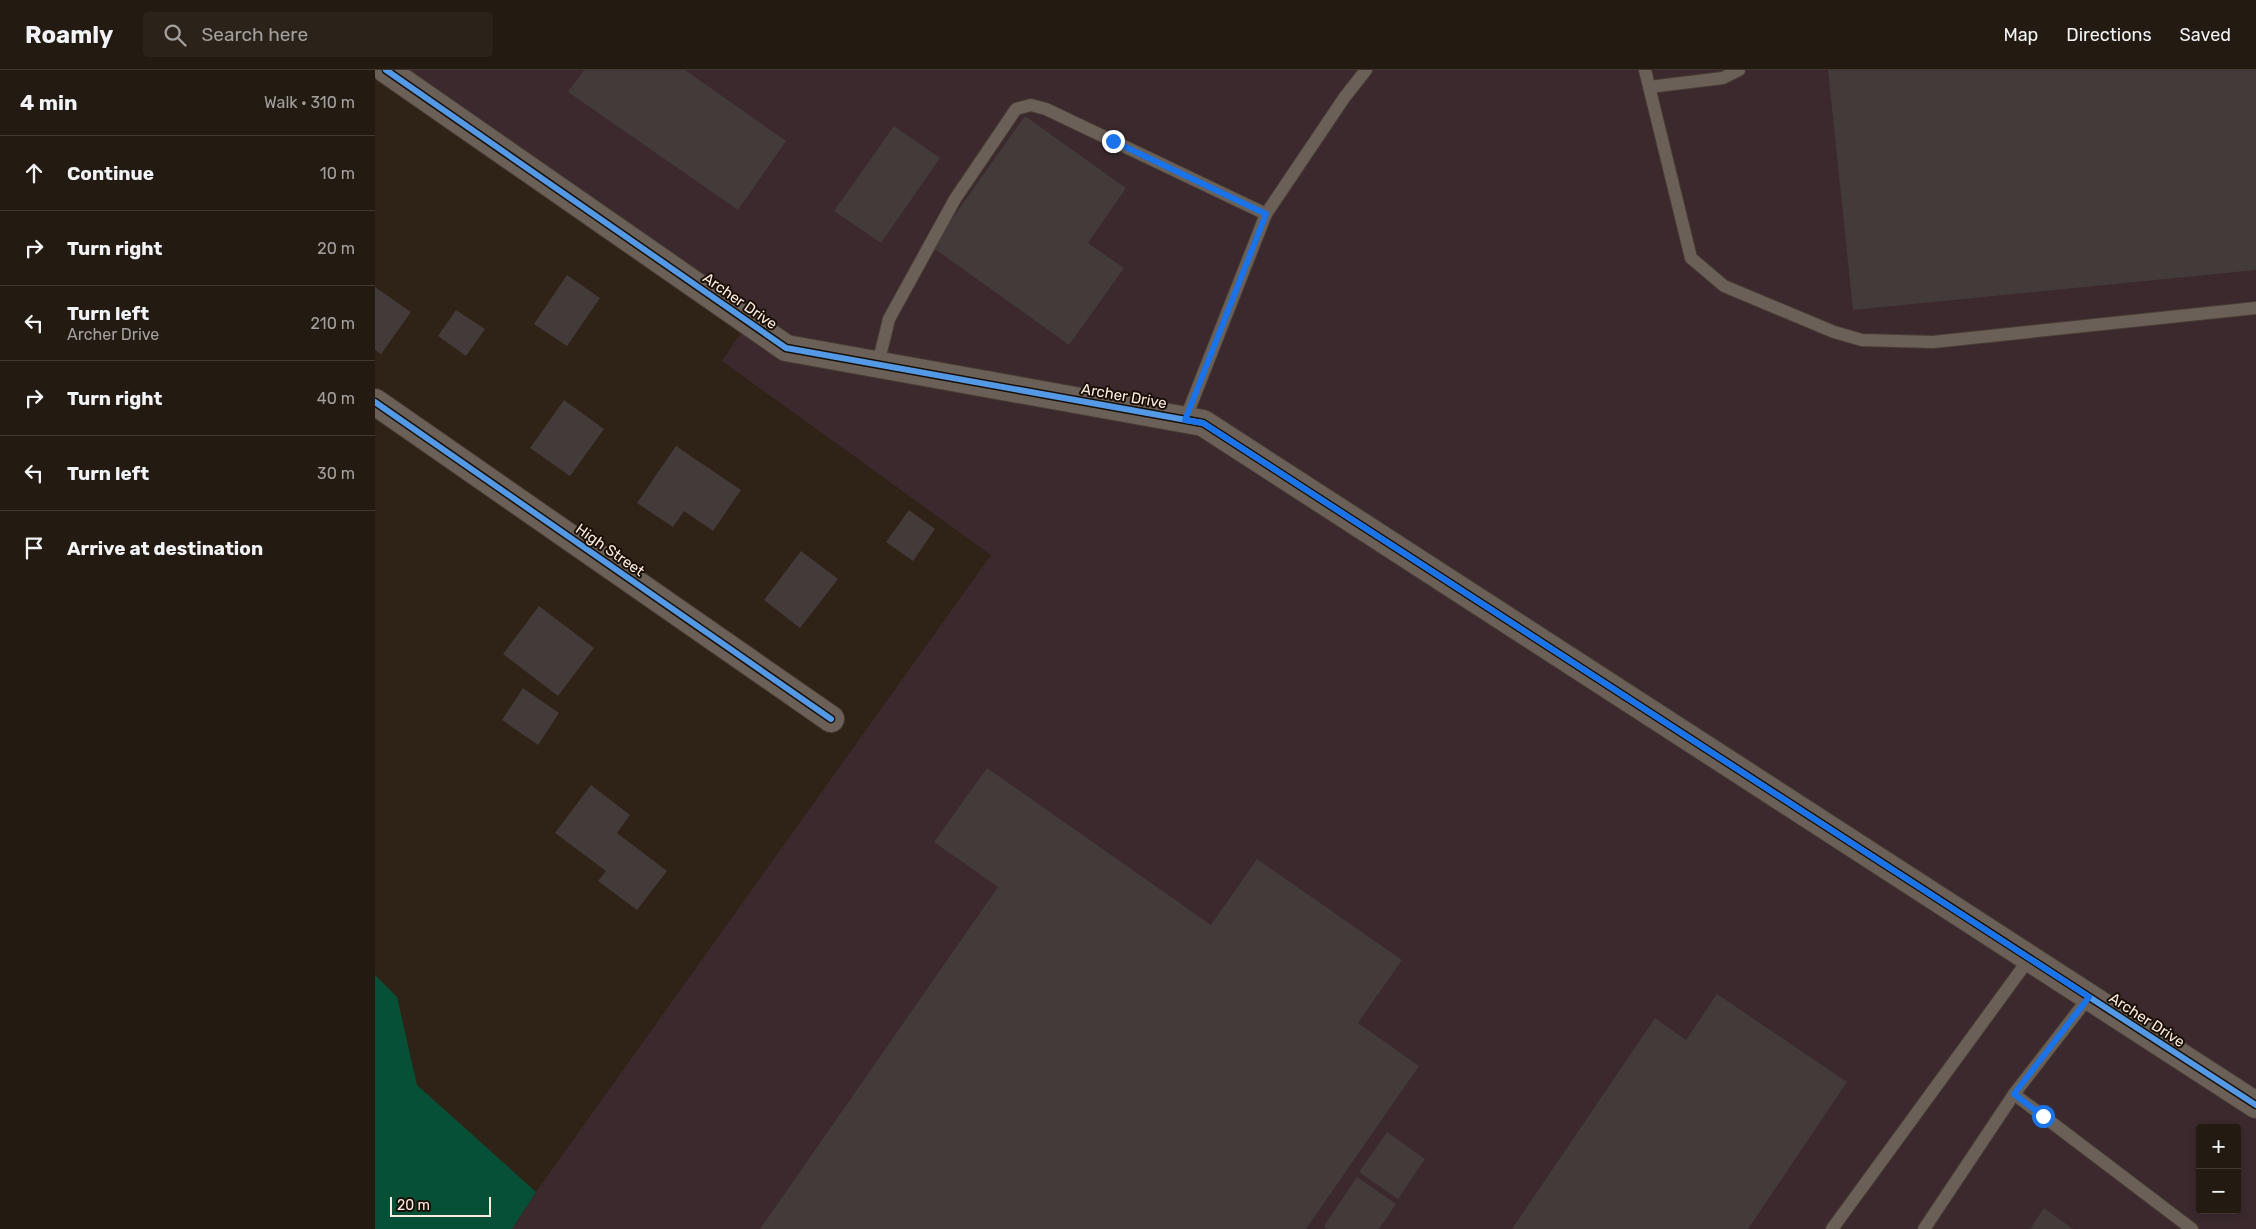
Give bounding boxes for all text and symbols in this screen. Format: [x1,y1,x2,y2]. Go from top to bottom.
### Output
search box [143,12,493,57]
text: Roamly [25,21,113,49]
icon: search [161,21,189,49]
text: Search here [201,23,308,46]
text: Map [2003,24,2038,46]
text: Directions [2066,24,2152,46]
text: Saved [2180,24,2231,46]
text: 4 min [20,90,78,115]
text: Walk · 310 m [264,93,355,112]
route end [1102,130,1125,153]
icon: ahead [20,159,48,187]
text: Continue [67,162,154,185]
text: 10 m [320,164,355,183]
icon: right [20,234,48,262]
text: Turn right [67,237,162,260]
text: 20 m [317,239,355,258]
street label: Archer Drive [699,269,781,333]
text: Turn left [67,302,149,325]
icon: left [20,309,48,337]
text: 210 m [310,314,355,333]
text: Archer Drive [67,325,159,344]
street label: Archer Drive [1080,380,1168,412]
icon: right [20,384,48,412]
text: Turn right [67,387,162,410]
text: 40 m [317,389,355,408]
icon: left [20,459,48,487]
text: Turn left [67,462,149,485]
text: 30 m [317,464,355,483]
street label: High Street [572,520,648,580]
icon: arrive [20,534,48,562]
text: Arrive at destination [67,537,263,560]
street label: Archer Drive [2106,989,2188,1051]
route start [2032,1105,2055,1128]
map controls [2196,1124,2241,1214]
button: + [2196,1124,2241,1169]
button: − [2196,1169,2241,1214]
scale bar [390,1194,491,1217]
text: 20 m [397,1197,430,1214]

